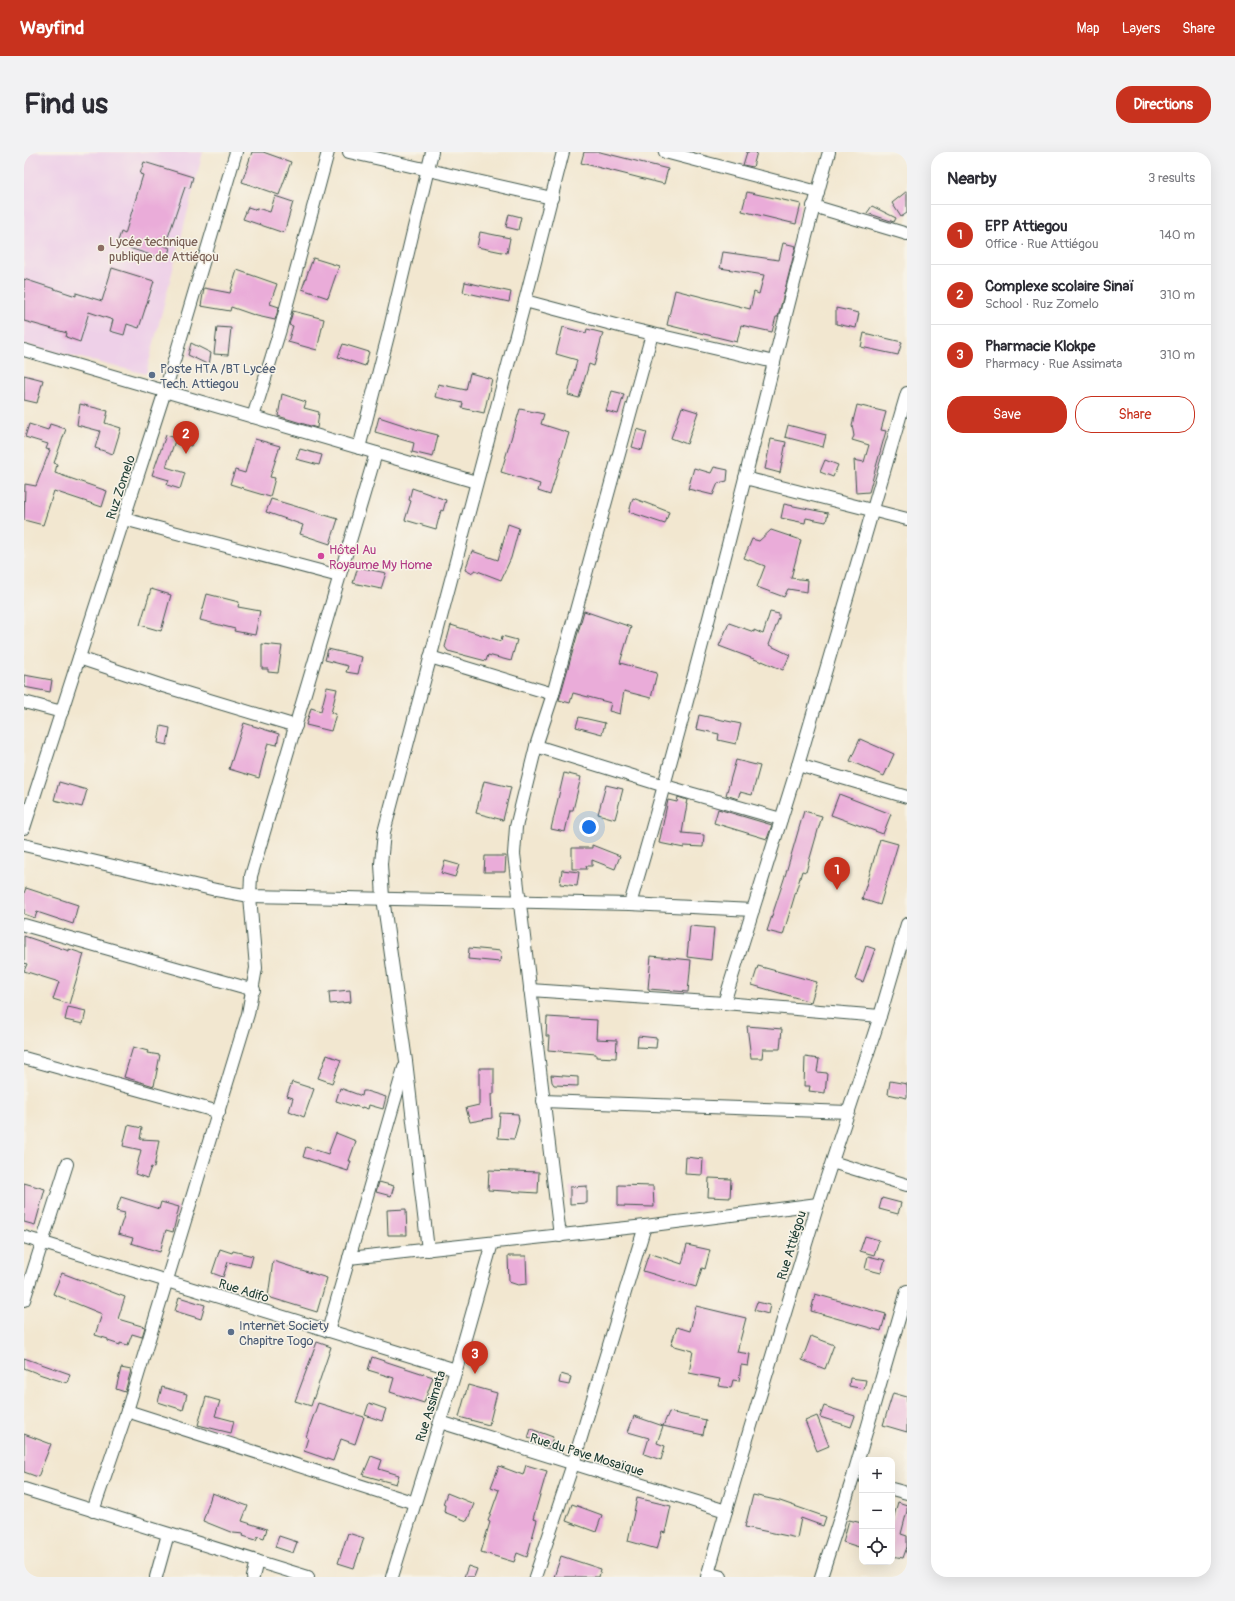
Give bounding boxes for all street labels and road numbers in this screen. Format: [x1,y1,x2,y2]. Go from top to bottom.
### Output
street label: Ruz Zomelo [103,453,139,521]
street label: Rue Attiégou [774,1209,810,1282]
street label: Rue Adifo [217,1276,271,1306]
street label: Rue Assimata [413,1369,449,1444]
street label: Rue du Pave Mosaïque [528,1430,646,1480]

